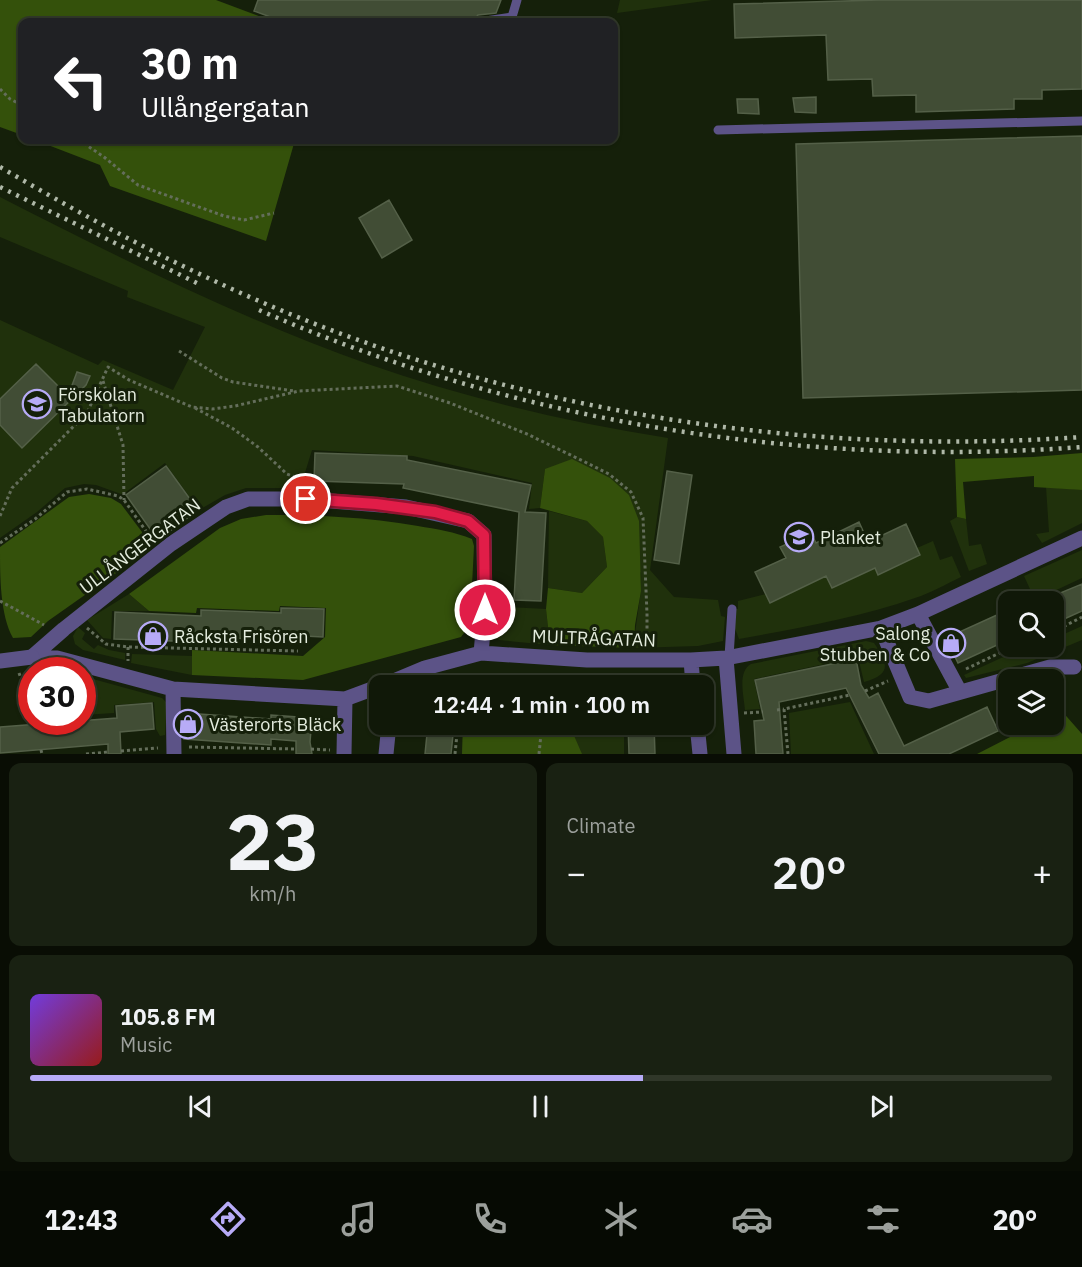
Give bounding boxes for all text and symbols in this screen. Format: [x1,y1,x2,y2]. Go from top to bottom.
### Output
text: 30 m [141,36,239,91]
icon: left [42,42,120,120]
text: Ullångergatan [141,89,310,124]
place label: Förskolan Tabulatorn [58,383,145,427]
school or university icon: Förskolan Tabulatorn [21,388,53,420]
pin [280,473,331,524]
icon: arrive [289,482,322,515]
street label: ULLÅNGERGATAN [74,492,205,599]
school or university icon: Planket [783,521,815,553]
place label: Planket [820,526,881,549]
position arrow [453,578,517,642]
map controls [998,591,1064,735]
button: search [998,591,1064,657]
shop icon: Råcksta Frisören [137,620,169,652]
place label: Salong Stubben & Co [820,622,930,666]
street label: MULTRÅGATAN [532,623,656,652]
place label: Råcksta Frisören [174,625,308,648]
shop icon: Salong Stubben & Co [935,627,967,659]
speed limit sign: 30 [18,657,96,735]
button: layers [998,669,1064,735]
text: 12:44 · 1 min · 100 m [433,690,650,719]
shop icon: Västerorts Bläck [172,708,204,740]
place label: Västerorts Bläck [209,713,342,736]
text: 23 [226,790,320,891]
text: Climate [567,812,635,839]
text: 20° [772,843,847,901]
text: − [567,851,586,894]
text: + [1032,851,1052,894]
text: km/h [249,880,296,907]
text: 105.8 FM [120,1002,216,1031]
text: Music [120,1031,172,1058]
icon: previous [184,1090,217,1123]
icon: pause [524,1090,557,1123]
icon: next [865,1090,898,1123]
icon: directions [207,1198,249,1240]
icon: music [338,1198,380,1240]
icon: phone [469,1198,511,1240]
icon: climate [600,1198,642,1240]
icon: car [731,1198,773,1240]
icon: filters [862,1198,904,1240]
text: 12:43 [44,1202,118,1237]
text: 20° [992,1202,1037,1237]

